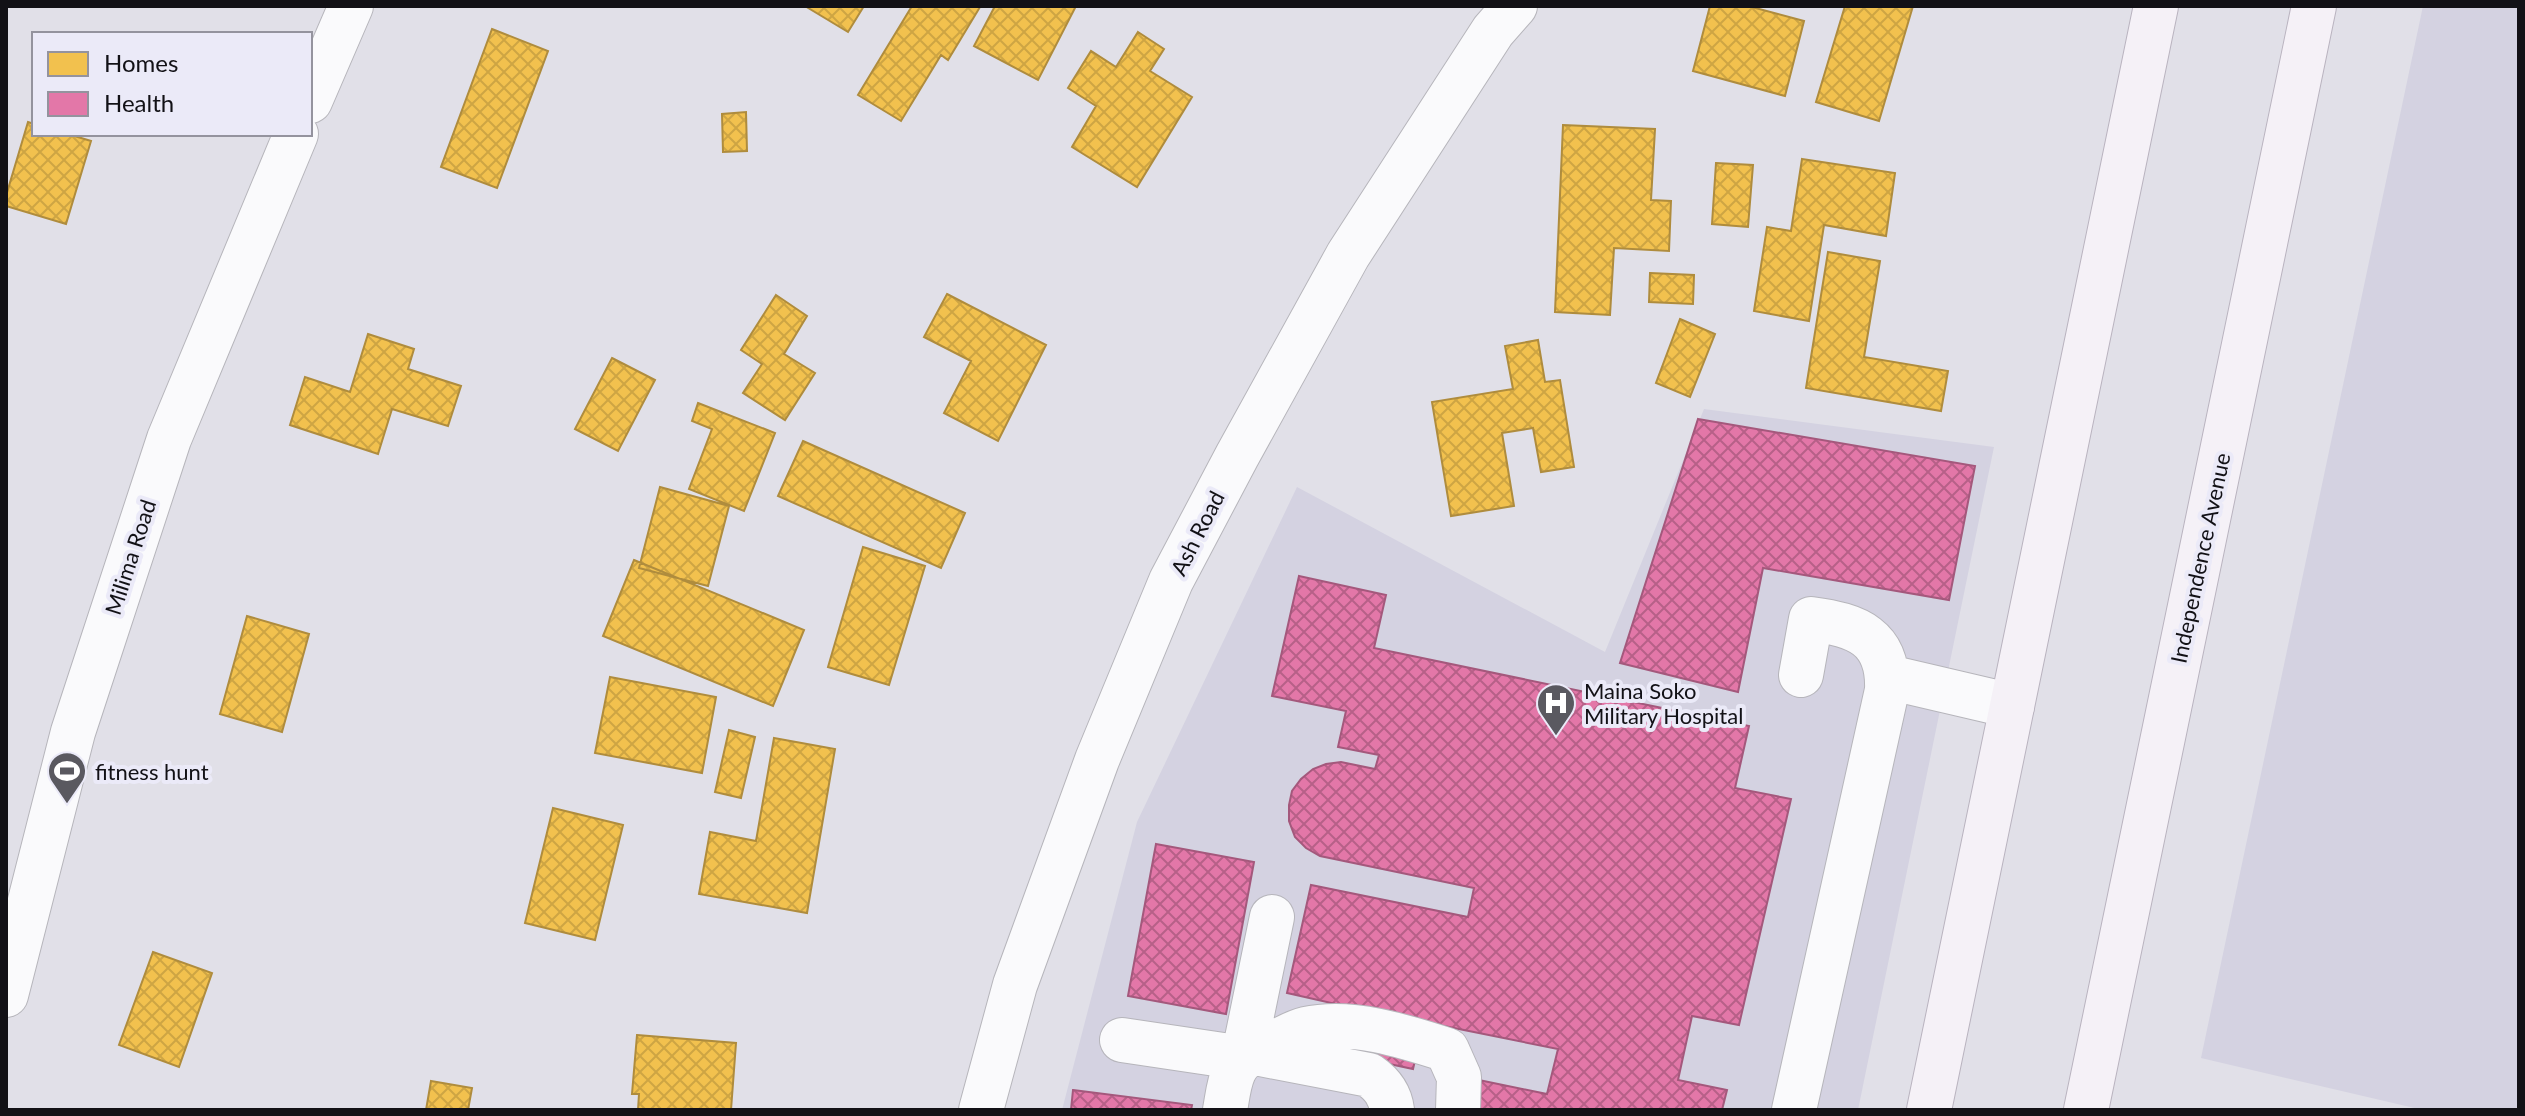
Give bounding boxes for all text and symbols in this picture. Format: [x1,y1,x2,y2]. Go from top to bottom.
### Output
legend [32,32,312,136]
text: Homes [104,48,178,77]
text: Health [104,88,174,117]
street label: Independence Avenue [2165,450,2235,666]
street label: Ash Road [1164,486,1230,580]
street label: Milima Road [99,496,161,618]
place label: Maina Soko Military Hospital [1584,677,1743,729]
hospital icon: Maina Soko Military Hospital [1535,682,1577,737]
sports icon: fitness hunt [46,750,88,805]
place label: fitness hunt [95,758,209,785]

